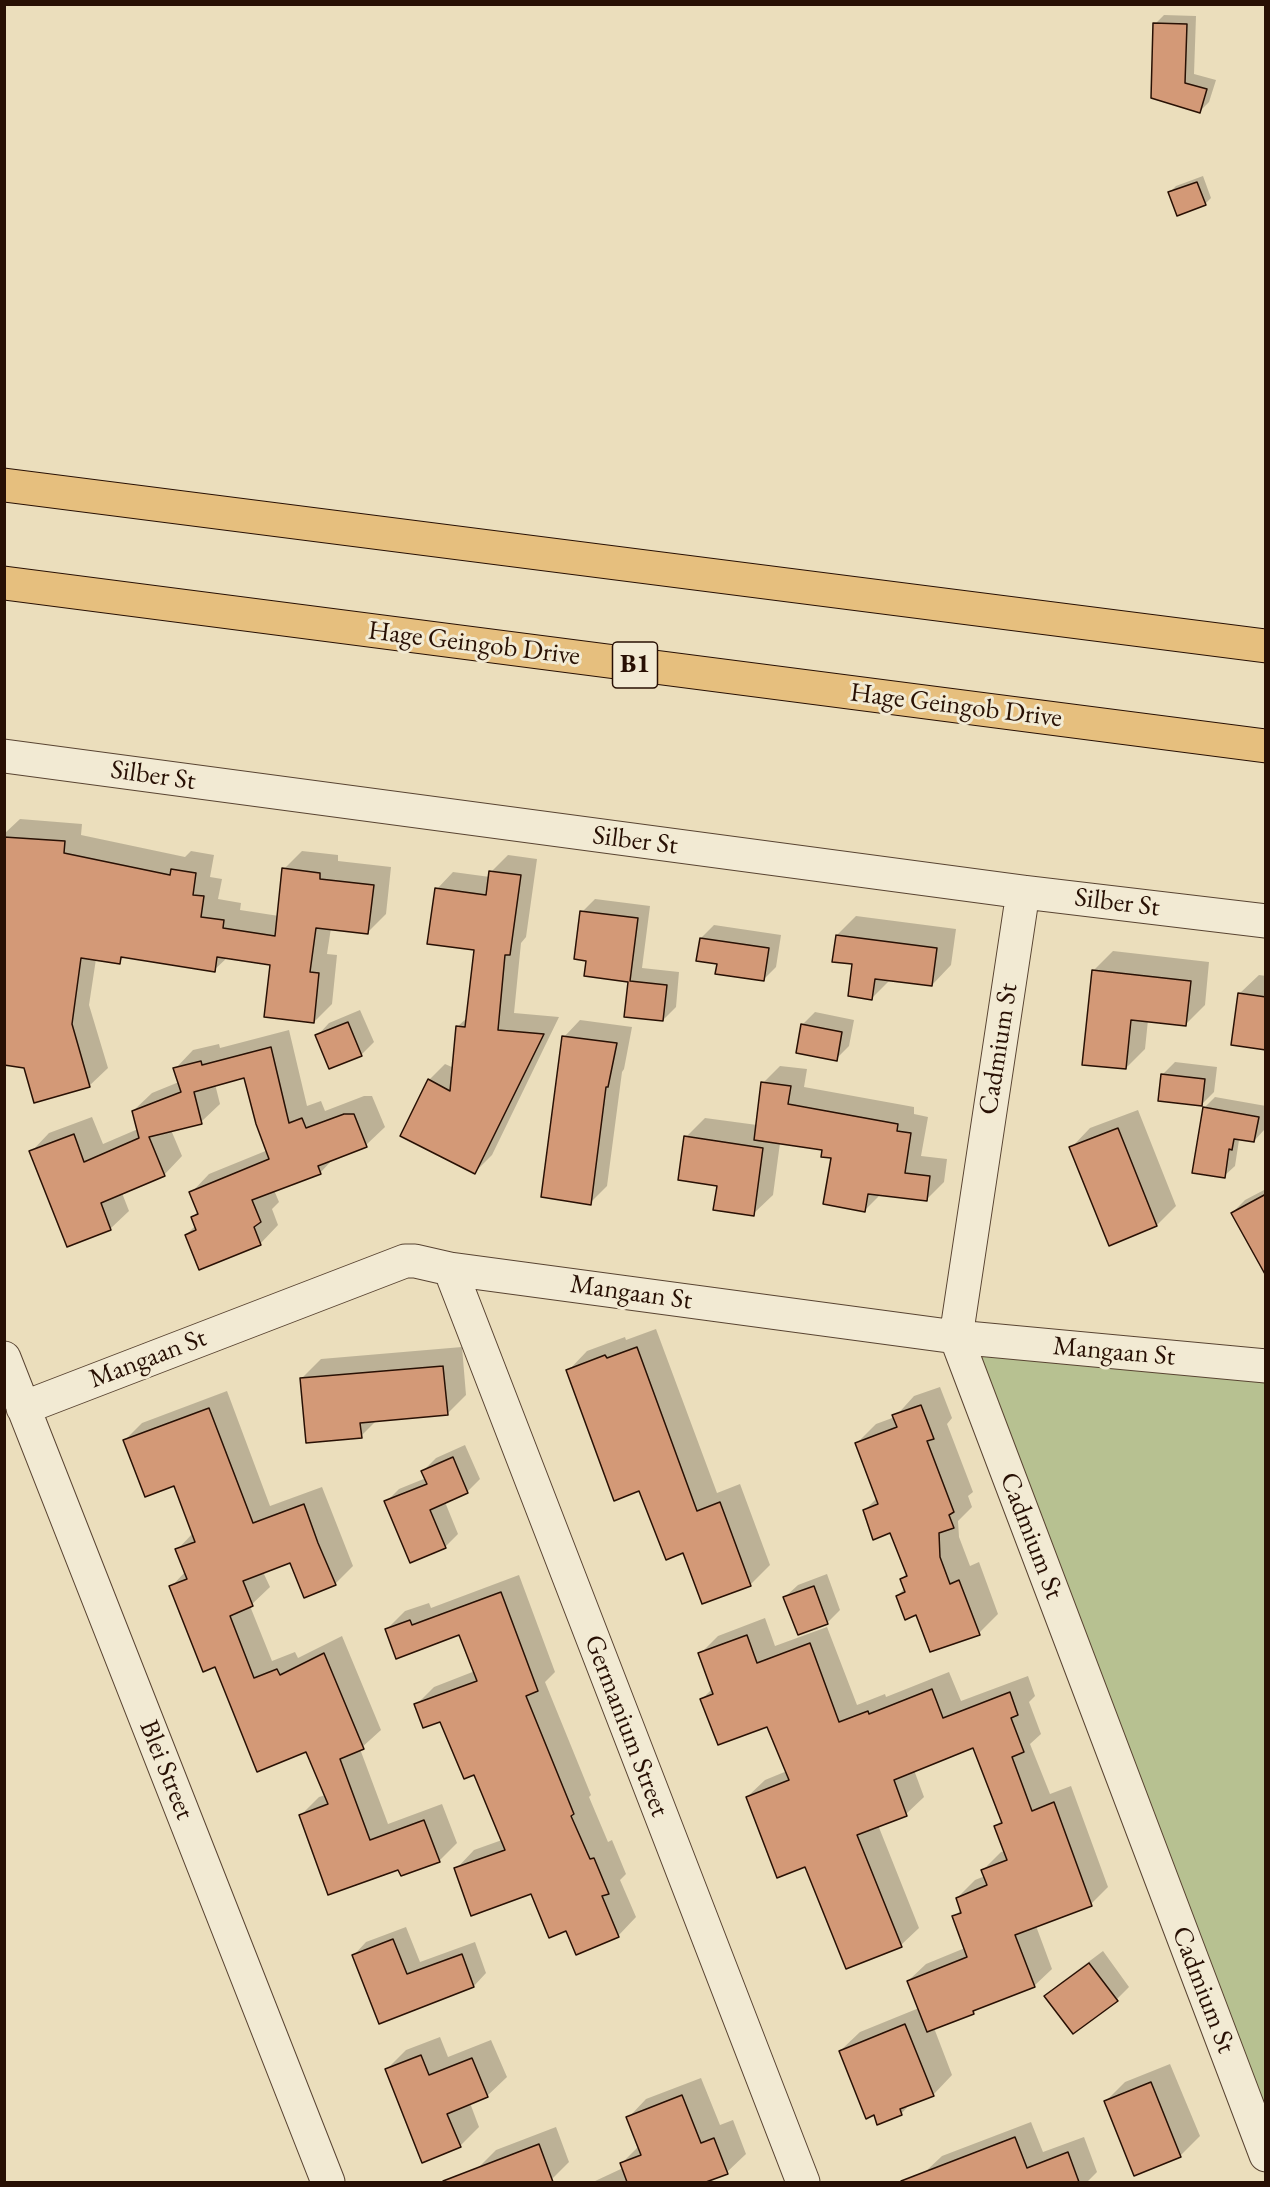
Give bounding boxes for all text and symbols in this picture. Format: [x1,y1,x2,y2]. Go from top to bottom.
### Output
street label: Hage Geingob Drive [366,615,582,673]
road number: B1 [612,642,658,688]
street label: Hage Geingob Drive [848,677,1064,735]
street label: Silber St [108,754,198,798]
street label: Silber St [591,820,679,862]
street label: Silber St [1073,882,1161,924]
street label: Cadmium St [973,981,1025,1117]
street label: Mangaan St [568,1268,694,1318]
street label: Mangaan St [85,1322,211,1396]
street label: Mangaan St [1051,1331,1177,1373]
street label: Cadmium St [992,1468,1070,1604]
street label: Germanium Street [577,1631,675,1821]
street label: Blei Street [131,1716,201,1824]
street label: Cadmium St [1164,1922,1242,2058]

